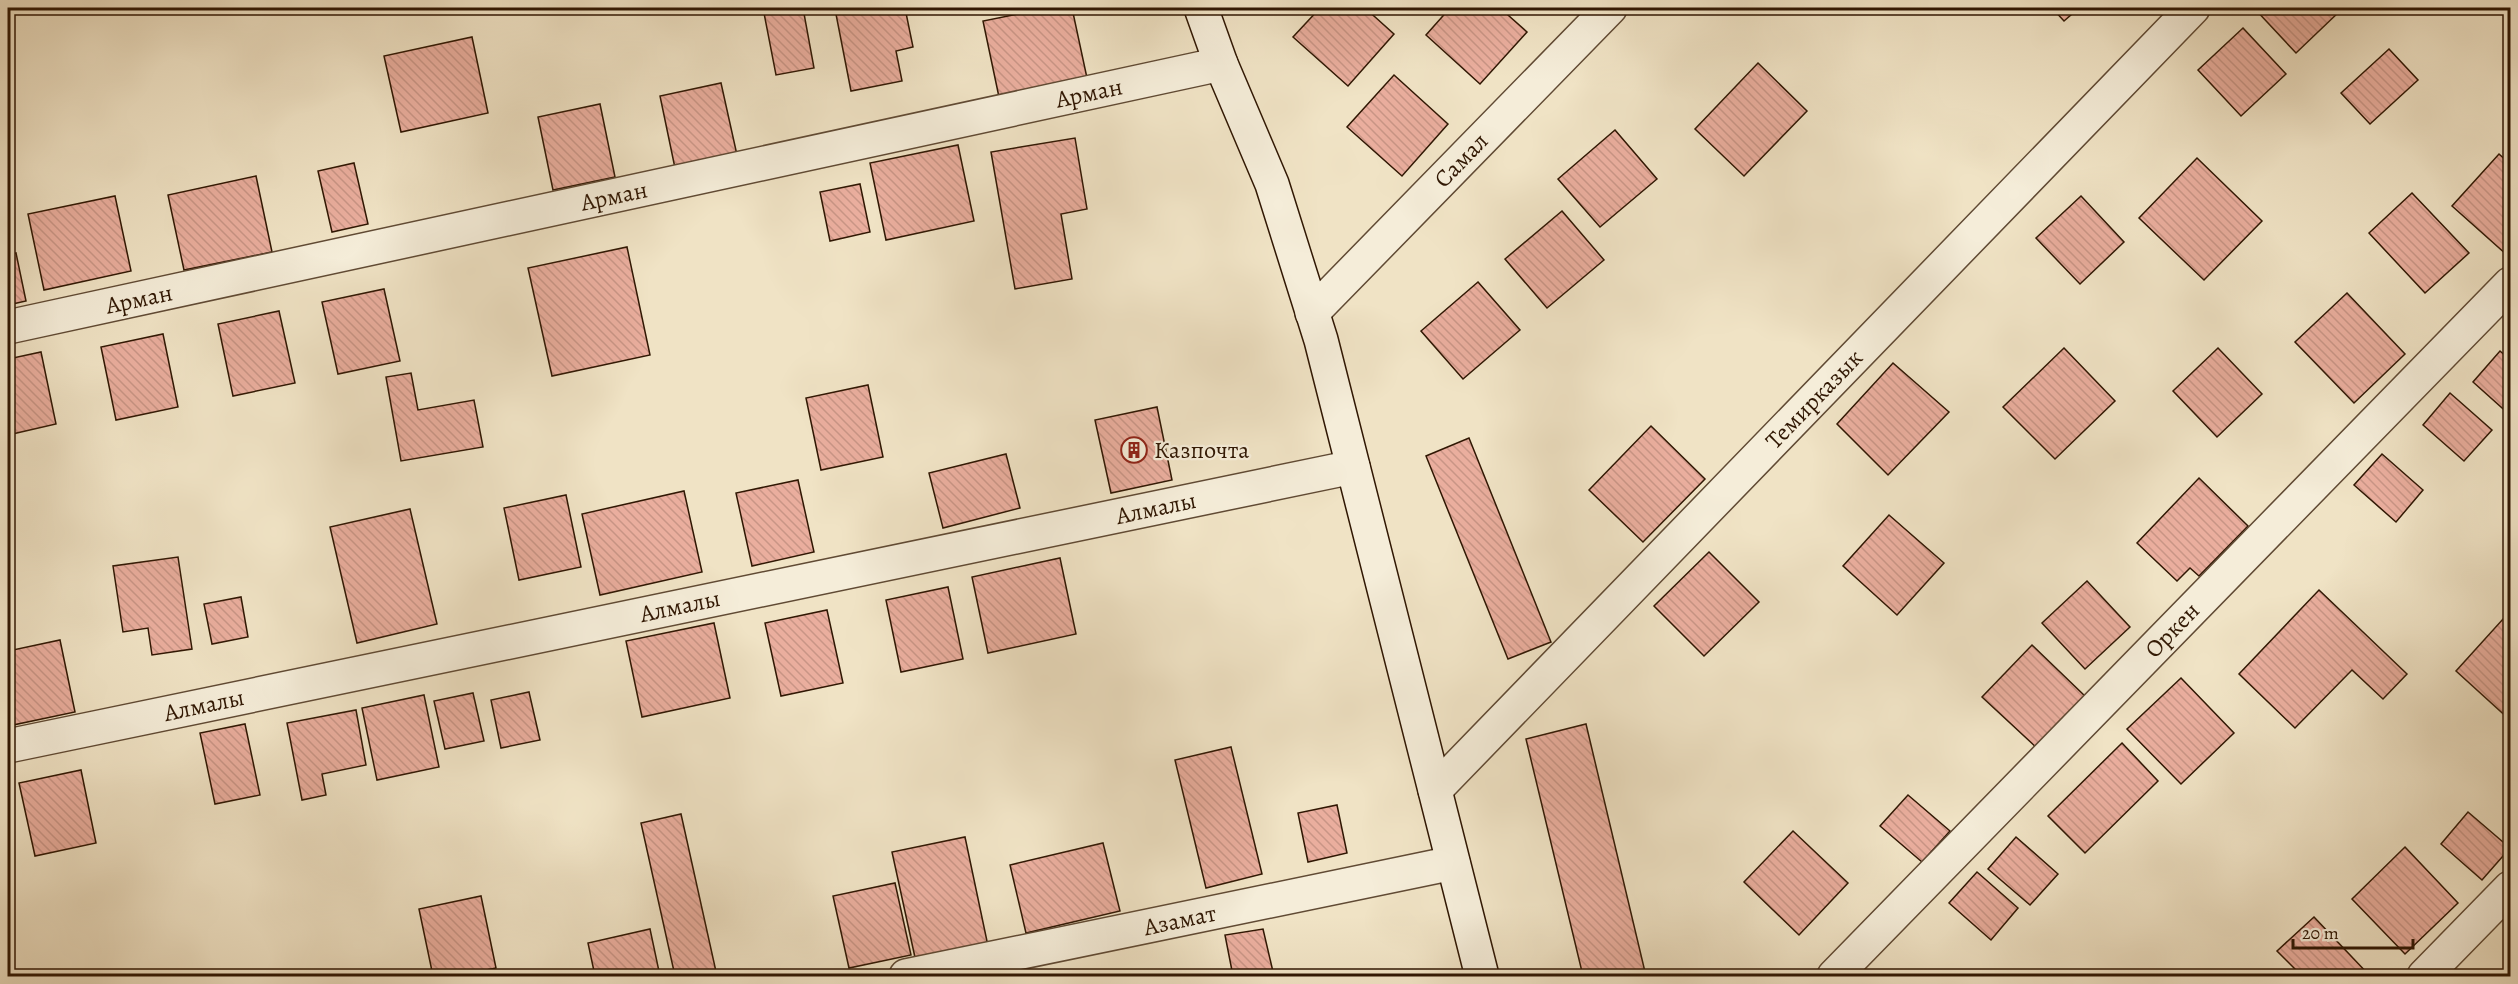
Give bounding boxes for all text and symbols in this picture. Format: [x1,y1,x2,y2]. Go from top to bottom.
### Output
street label: Арман [1052,70,1125,116]
street label: Самал [1427,125,1495,195]
street label: Арман [577,173,650,219]
street label: Арман [102,276,175,322]
street label: Темирказык [1758,342,1870,456]
place label: Казпочта [1154,434,1249,466]
building icon: Казпочта [1119,435,1149,465]
street label: Алмалы [1112,484,1199,532]
street label: Алмалы [636,582,723,630]
street label: Оркен [2138,595,2206,665]
street label: Алмалы [160,681,247,729]
street label: Азамат [1140,897,1219,943]
scale bar [2293,912,2413,950]
text: 20 m [2302,921,2339,945]

